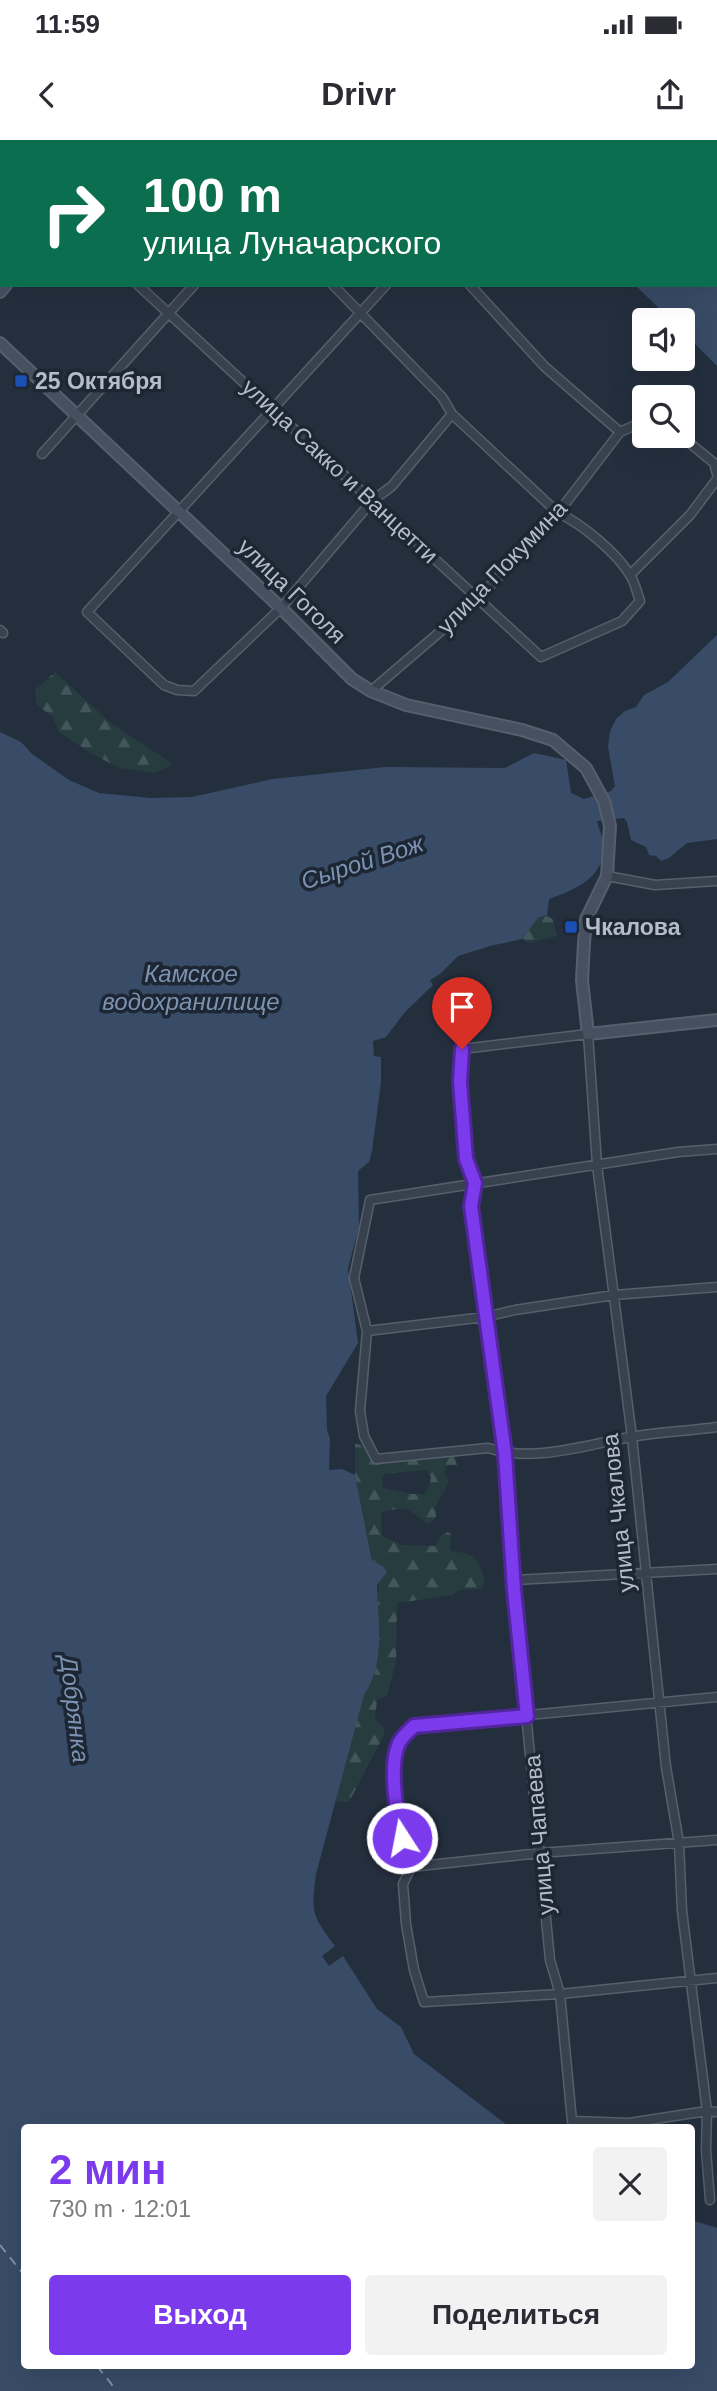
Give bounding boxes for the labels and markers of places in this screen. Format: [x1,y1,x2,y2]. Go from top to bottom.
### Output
place label: 25 Октября [35,368,162,394]
marker: 25 Октября [13,373,29,389]
place label: Чкалова [585,914,681,940]
marker: Чкалова [563,919,579,935]
pin [432,977,492,1049]

